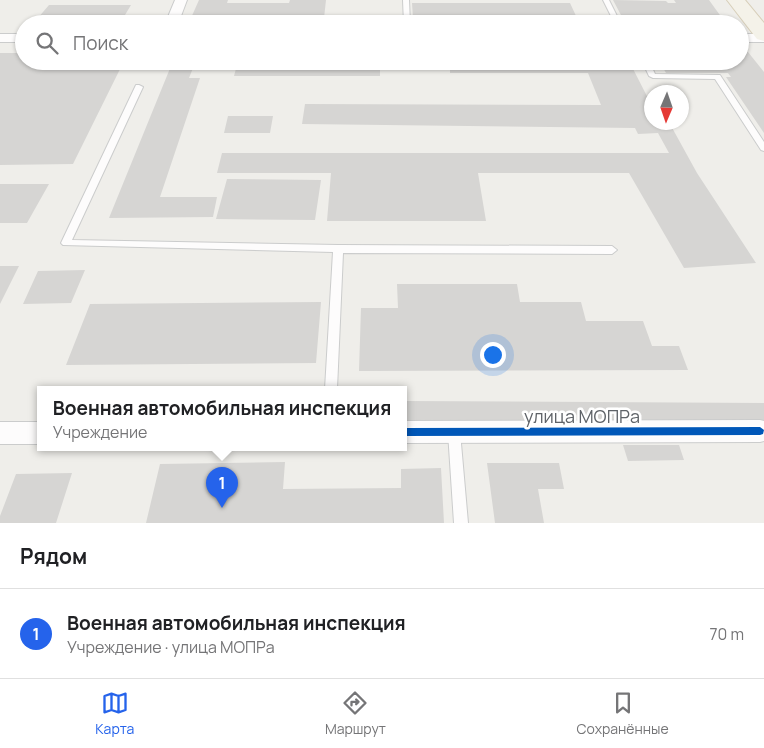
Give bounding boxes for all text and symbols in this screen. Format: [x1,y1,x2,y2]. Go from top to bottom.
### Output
search box [15,15,749,70]
icon: search [33,29,61,57]
text: Поиск [73,30,128,56]
north arrow [644,85,689,130]
your location [480,342,506,368]
popup [37,386,407,451]
text: Военная автомобильная инспекция [53,395,391,421]
street label: улица МОПРа [524,404,640,428]
text: Учреждение [53,421,147,443]
pin: 1 [206,467,238,508]
text: Рядом [20,542,87,570]
text: Военная автомобильная инспекция [67,610,406,636]
text: 1 [32,623,40,645]
text: 70 m [709,623,744,645]
text: Учреждение · улица МОПРа [67,636,275,658]
tab: Карта [95,689,134,738]
tab: Маршрут [325,689,386,738]
tab: Сохранённые [577,689,669,738]

